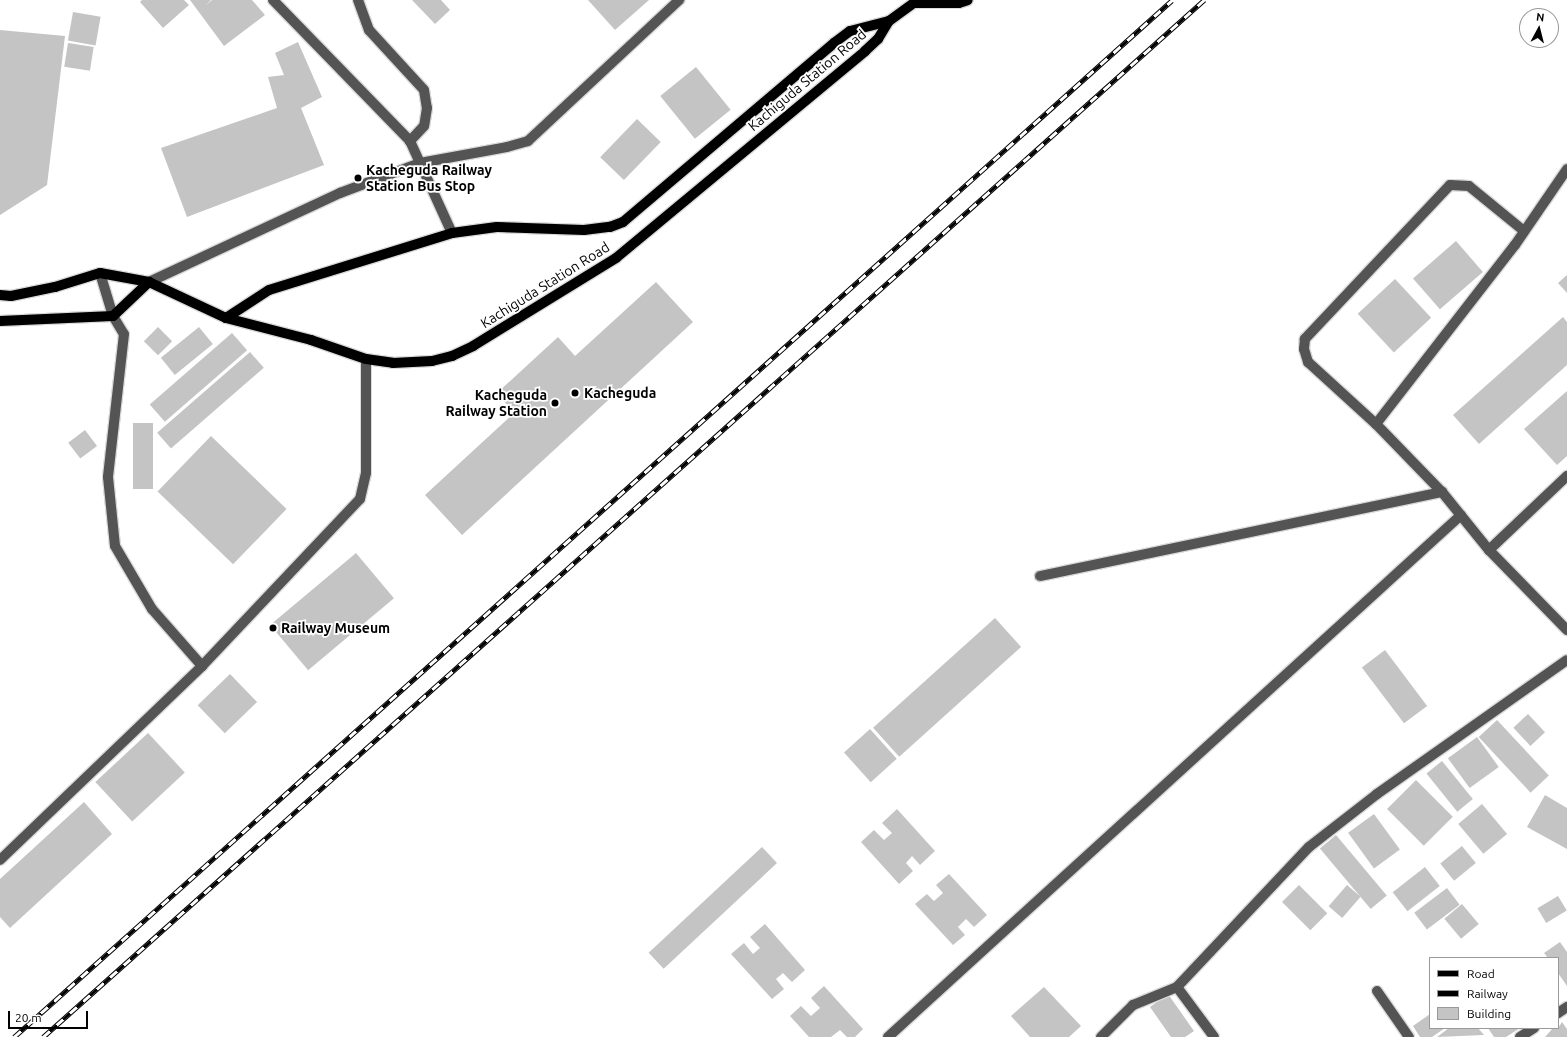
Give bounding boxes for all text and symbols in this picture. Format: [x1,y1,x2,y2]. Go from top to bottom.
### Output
north arrow [1519,8,1559,48]
text: N [1536,11,1545,24]
street label: Kachiguda Station Road [745,26,869,134]
place label: Kacheguda Railway Station Bus Stop [366,162,492,194]
marker: Kacheguda Railway Station Bus Stop [353,173,363,183]
street label: Kachiguda Station Road [477,238,613,332]
place label: Kacheguda [584,385,656,401]
place label: Kacheguda Railway Station [446,387,547,420]
marker: Kacheguda [569,387,581,399]
marker: Kacheguda Railway Station [550,398,560,408]
place label: Railway Museum [281,620,390,636]
marker: Railway Museum [268,623,278,633]
legend [1429,957,1559,1029]
text: Road [1467,967,1495,980]
text: Railway [1467,987,1508,1000]
scale bar [10,1003,90,1029]
text: Building [1467,1007,1511,1020]
text: 20 m [15,1011,42,1024]

